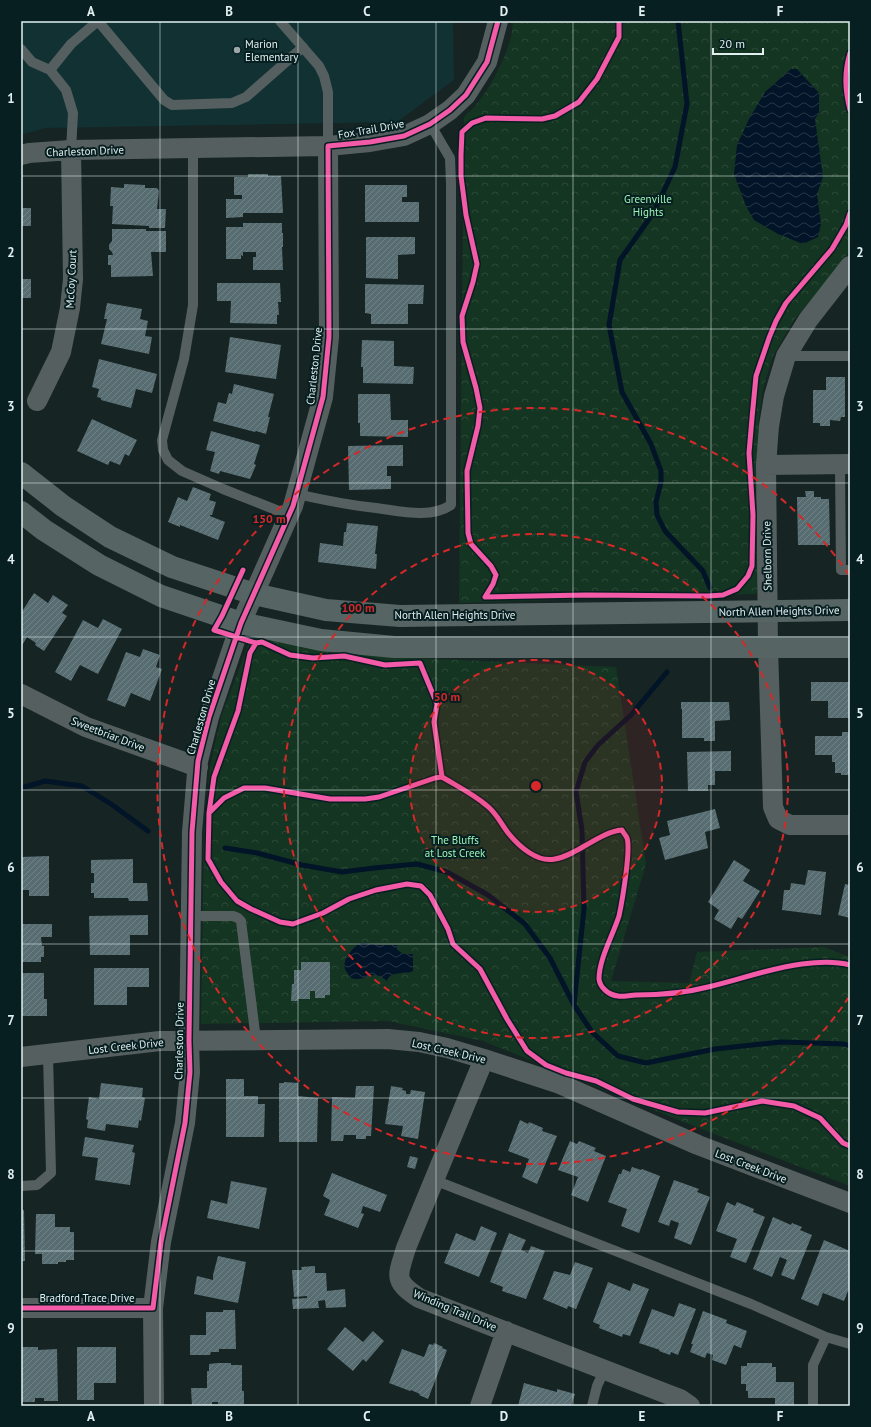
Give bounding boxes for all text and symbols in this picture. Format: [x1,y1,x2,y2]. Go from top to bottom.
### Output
text: A [87,3,95,20]
text: B [225,3,233,20]
text: C [363,3,371,20]
text: D [500,3,508,20]
text: E [639,3,646,20]
text: F [777,3,784,20]
scale bar [713,30,763,56]
text: 20 m [719,36,745,51]
place label: Marion Elementary [245,37,299,64]
marker: Marion Elementary [232,45,242,55]
text: 1 [7,90,15,107]
text: 1 [856,90,864,107]
street label: Fox Trail Drive [337,116,406,142]
street label: Charleston Drive [46,143,125,159]
park label: Greenville Hights [624,192,672,219]
text: 2 [7,244,15,261]
text: 2 [856,244,864,261]
street label: McCoy Court [62,249,80,309]
street label: Charleston Drive [303,326,325,406]
text: 3 [7,398,15,415]
text: 3 [856,398,864,415]
text: 150 m [252,511,286,526]
street label: Shelborn Drive [759,521,775,591]
text: 4 [7,551,15,568]
text: 4 [856,551,864,568]
text: 100 m [341,600,375,615]
street label: North Allen Heights Drive [718,603,840,619]
street label: North Allen Heights Drive [395,608,516,622]
street label: Charleston Drive [184,677,219,756]
text: 50 m [434,689,460,704]
text: 5 [7,705,15,722]
text: 5 [856,705,864,722]
street label: Sweetbriar Drive [69,713,147,755]
centre of rings [529,779,543,793]
park label: The Bluffs at Lost Creek [425,833,486,860]
text: 6 [7,859,15,876]
text: 6 [856,859,864,876]
street label: Charleston Drive [171,1001,187,1080]
text: 7 [7,1012,15,1029]
text: 7 [856,1012,864,1029]
street label: Lost Creek Drive [88,1035,165,1057]
street label: Lost Creek Drive [411,1036,488,1066]
street label: Lost Creek Drive [713,1146,789,1186]
text: 8 [7,1166,15,1183]
text: 8 [856,1166,864,1183]
street label: Winding Trail Drive [411,1286,499,1334]
street label: Bradford Trace Drive [39,1291,135,1305]
text: 9 [7,1320,15,1337]
text: 9 [856,1320,864,1337]
text: A [87,1408,95,1425]
text: B [225,1408,233,1425]
text: C [363,1408,371,1425]
text: D [500,1408,508,1425]
text: E [639,1408,646,1425]
text: F [777,1408,784,1425]

